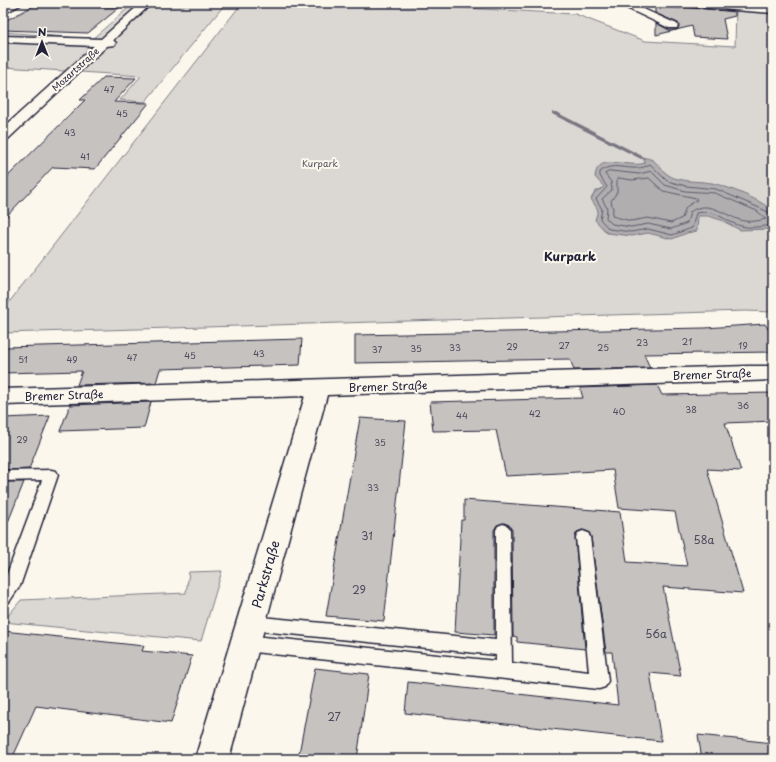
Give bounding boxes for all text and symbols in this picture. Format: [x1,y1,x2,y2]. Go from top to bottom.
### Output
north arrow [22,22,62,62]
text: N [38,23,47,40]
street label: Mozartstraße [48,44,102,94]
house number: 47 [104,82,114,96]
house number: 45 [116,106,128,120]
house number: 43 [64,125,76,139]
house number: 41 [80,149,90,163]
park label: Kurpark [302,156,339,170]
district label: Kurpark [544,247,596,265]
house number: 21 [682,334,692,348]
house number: 23 [636,335,648,349]
house number: 27 [558,338,570,352]
house number: 19 [738,338,748,352]
house number: 29 [506,339,518,353]
house number: 33 [449,340,461,354]
house number: 25 [597,340,609,354]
house number: 35 [410,341,422,355]
house number: 37 [372,342,382,356]
house number: 43 [253,346,265,360]
house number: 45 [184,348,196,362]
house number: 47 [127,350,137,364]
house number: 51 [18,352,28,366]
house number: 49 [66,352,78,366]
street label: Bremer Straße [672,364,752,384]
street label: Bremer Straße [348,376,428,396]
street label: Bremer Straße [24,385,104,405]
house number: 36 [737,398,749,412]
house number: 38 [685,402,697,416]
house number: 40 [613,404,626,418]
house number: 42 [529,406,541,420]
house number: 44 [456,408,468,422]
house number: 29 [16,432,28,446]
house number: 35 [374,435,386,449]
house number: 33 [367,480,379,494]
house number: 31 [361,527,373,544]
house number: 58a [694,531,715,548]
street label: Parkstraße [246,538,284,610]
house number: 29 [352,581,366,598]
house number: 56a [645,625,667,642]
house number: 27 [327,708,341,725]

